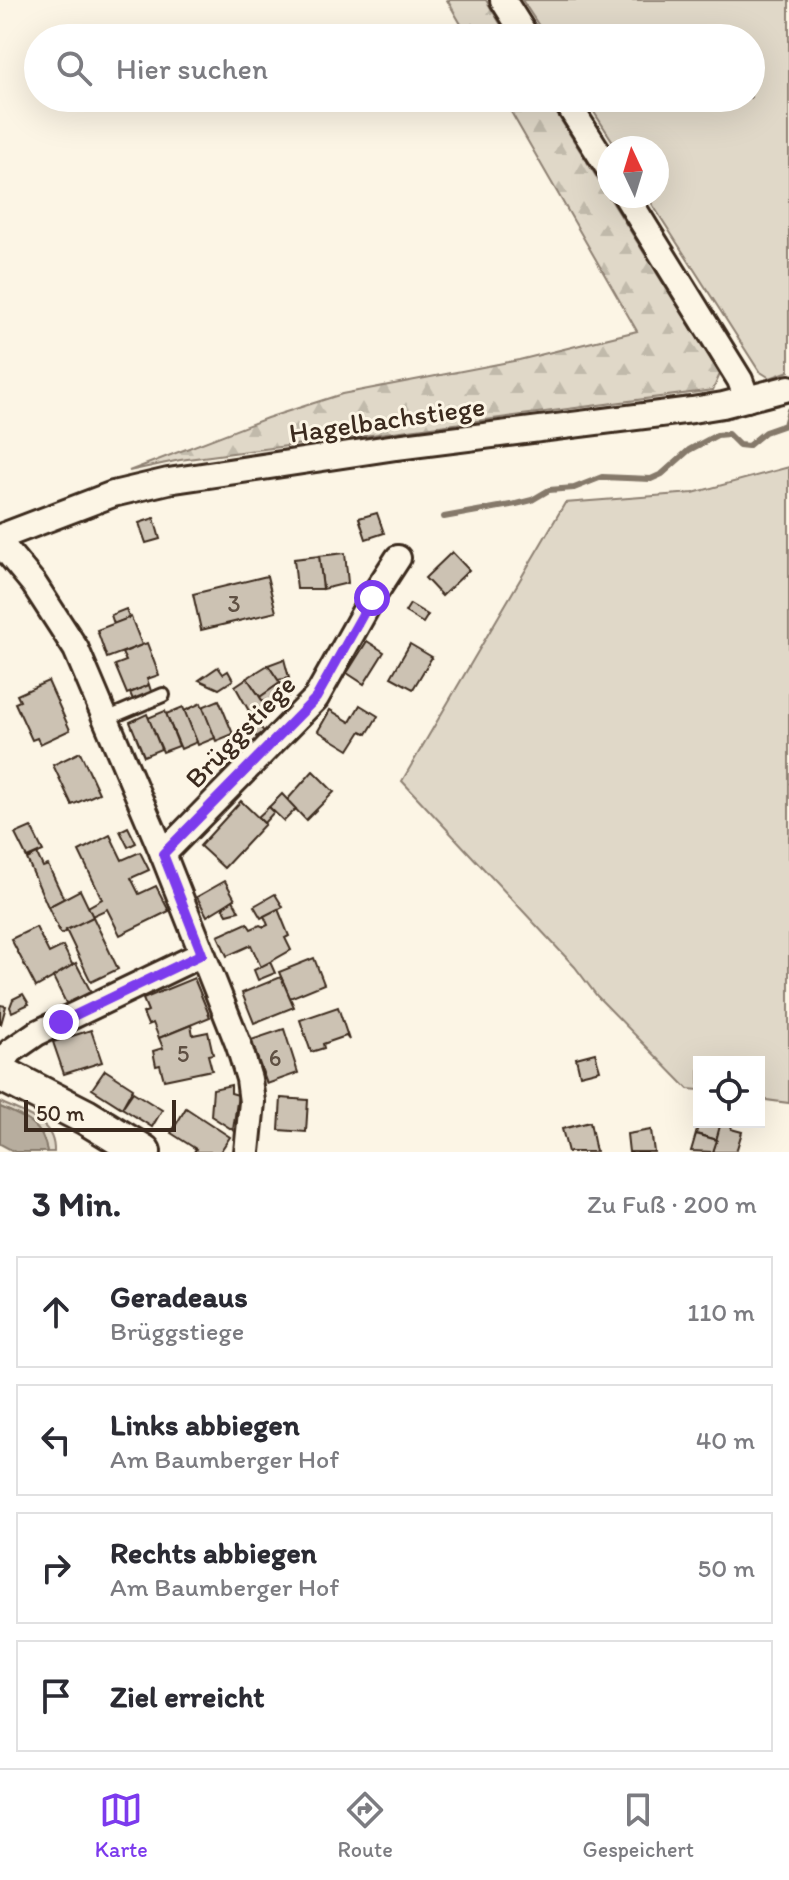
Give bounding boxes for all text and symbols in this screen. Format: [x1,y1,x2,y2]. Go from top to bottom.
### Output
search box [24,24,765,112]
icon: search [52,46,96,90]
text: Hier suchen [116,50,268,87]
north arrow [597,136,669,208]
street label: Hagelbachstiege [287,388,487,450]
route start [354,580,390,616]
house number: 3 [227,589,241,618]
street label: Brüggstiege [178,667,302,795]
route end [43,1004,79,1040]
house number: 5 [177,1039,189,1068]
house number: 6 [269,1043,281,1072]
map controls [693,1056,765,1128]
button: locate [693,1056,765,1128]
scale bar [24,1096,176,1132]
text: 50 m [36,1100,85,1127]
text: 3 Min. [32,1184,121,1225]
text: Zu Fuß · 200 m [587,1188,757,1220]
text: Geradeaus [110,1278,248,1315]
icon: ahead [34,1290,78,1334]
text: 110 m [687,1296,755,1328]
text: Brüggstiege [110,1315,244,1347]
text: Links abbiegen [110,1406,300,1443]
icon: left [34,1418,78,1462]
text: 40 m [696,1424,755,1456]
text: Am Baumberger Hof [110,1443,339,1475]
text: Rechts abbiegen [110,1534,317,1571]
icon: right [34,1546,78,1590]
text: 50 m [698,1552,755,1584]
text: Am Baumberger Hof [110,1571,339,1603]
icon: arrive [34,1674,78,1718]
text: Ziel erreicht [110,1678,265,1715]
tab: Karte [95,1788,148,1863]
tab: Route [338,1788,393,1863]
tab: Gespeichert [583,1788,694,1863]

